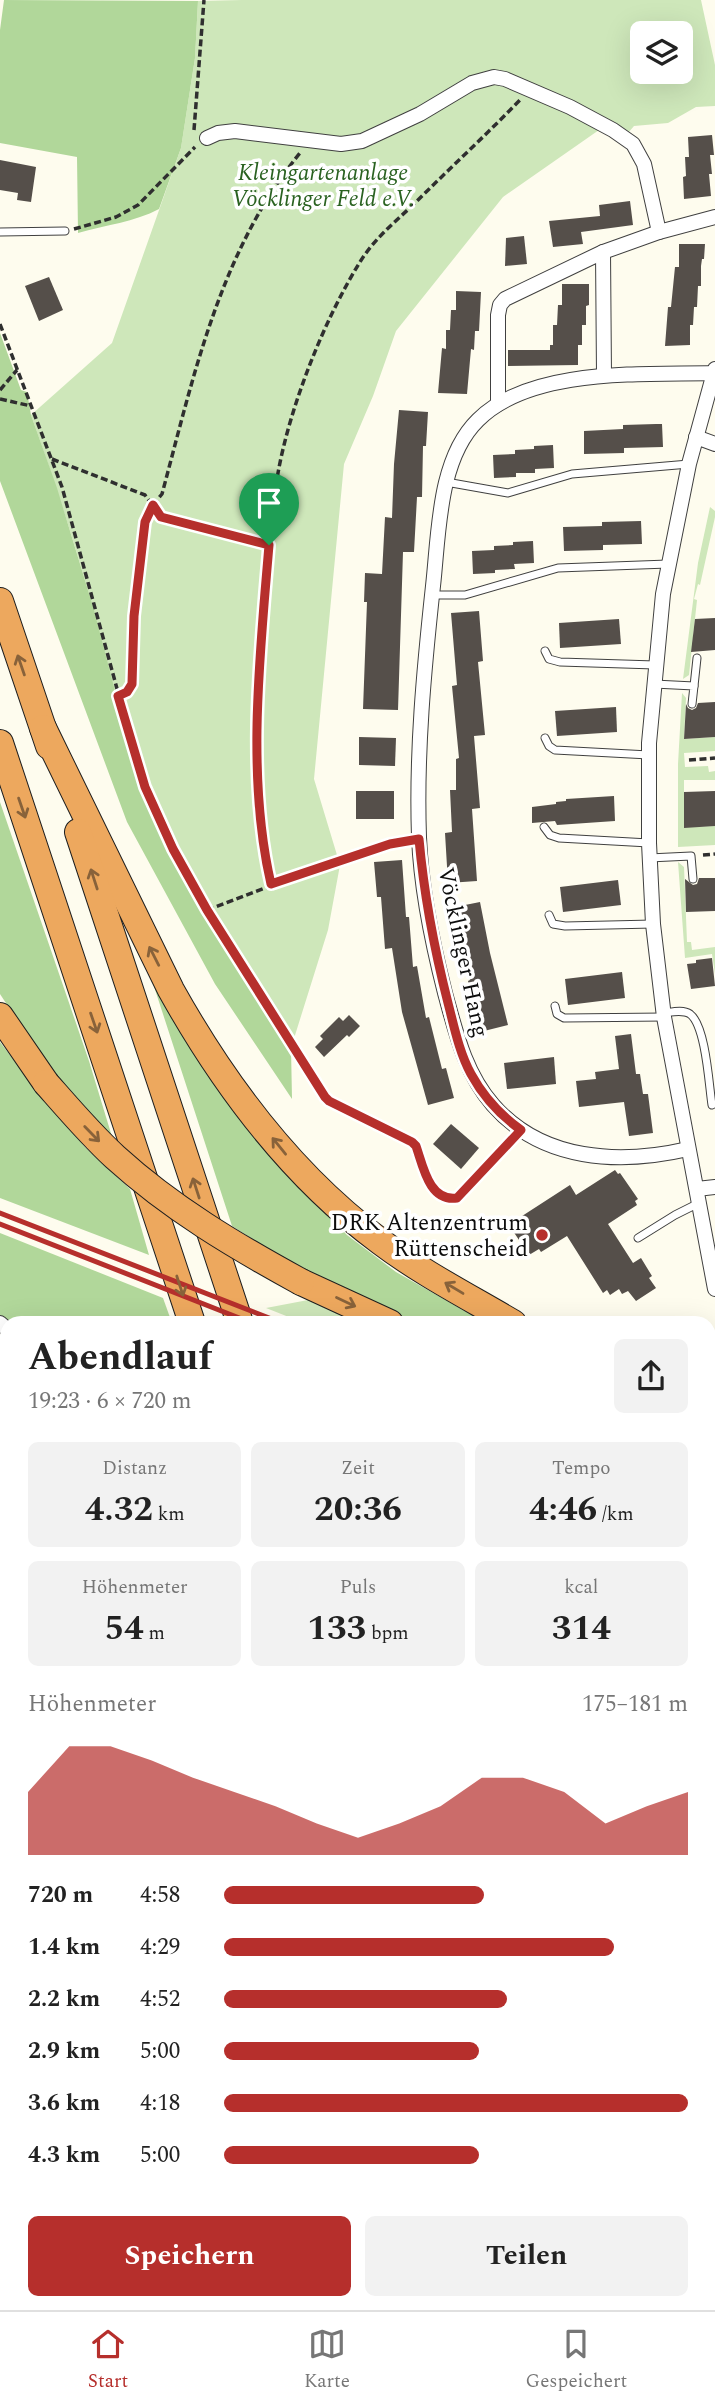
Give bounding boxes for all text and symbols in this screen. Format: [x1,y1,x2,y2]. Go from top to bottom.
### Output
map controls [630,21,693,84]
button: layers [630,21,693,84]
park label: Kleingartenanlage Vöcklinger Feld e.V. [232,156,414,217]
pin [239,473,299,545]
icon: arrive [250,484,288,522]
one-way arrow [14,654,27,676]
one-way arrow [17,796,29,818]
street label: Vöcklinger Hang [427,864,498,1041]
one-way arrow [87,869,99,891]
one-way arrow [146,946,160,967]
one-way arrow [89,1012,101,1034]
one-way arrow [83,1125,100,1142]
one-way arrow [271,1137,286,1155]
one-way arrow [189,1178,201,1200]
place label: DRK Altenzentrum Rüttenscheid [331,1206,528,1267]
marker: DRK Altenzentrum Rüttenscheid [534,1227,550,1243]
one-way arrow [175,1275,187,1297]
one-way arrow [445,1281,465,1295]
one-way arrow [335,1296,356,1310]
text: Abendlauf [28,1329,212,1387]
button: share [614,1339,688,1413]
text: 19:23 · 6 × 720 m [28,1384,192,1419]
text: Distanz [102,1454,167,1483]
text: Zeit [341,1454,375,1483]
text: Tempo [552,1454,611,1483]
text: 4.32 [85,1483,153,1536]
text: 20:36 [314,1483,402,1536]
text: 4:46 [529,1483,597,1536]
text: km [153,1500,185,1529]
text: /km [597,1500,634,1529]
text: Höhenmeter [82,1573,188,1602]
text: Puls [340,1573,376,1602]
text: kcal [564,1573,598,1602]
text: 54 [104,1602,144,1655]
text: 133 [307,1602,366,1655]
text: 314 [552,1602,611,1655]
text: m [144,1619,165,1648]
text: bpm [366,1619,409,1648]
text: Höhenmeter [28,1687,156,1722]
text: 175–181 m [582,1687,688,1722]
text: 720 m [28,1878,93,1913]
text: 4:58 [140,1878,180,1913]
text: 1.4 km [28,1930,100,1965]
text: 4:29 [140,1930,180,1965]
text: 2.2 km [28,1982,100,2017]
text: 4:52 [140,1982,180,2017]
text: 2.9 km [28,2034,100,2069]
text: 5:00 [140,2034,180,2069]
text: 3.6 km [28,2086,100,2121]
text: 4:18 [140,2086,180,2121]
text: 4.3 km [28,2138,100,2173]
text: 5:00 [140,2138,180,2173]
button: Speichern [28,2216,351,2296]
button: Teilen [365,2216,688,2296]
tab: Start [88,2325,128,2396]
tab: Karte [304,2325,350,2396]
tab: Gespeichert [526,2325,627,2396]

